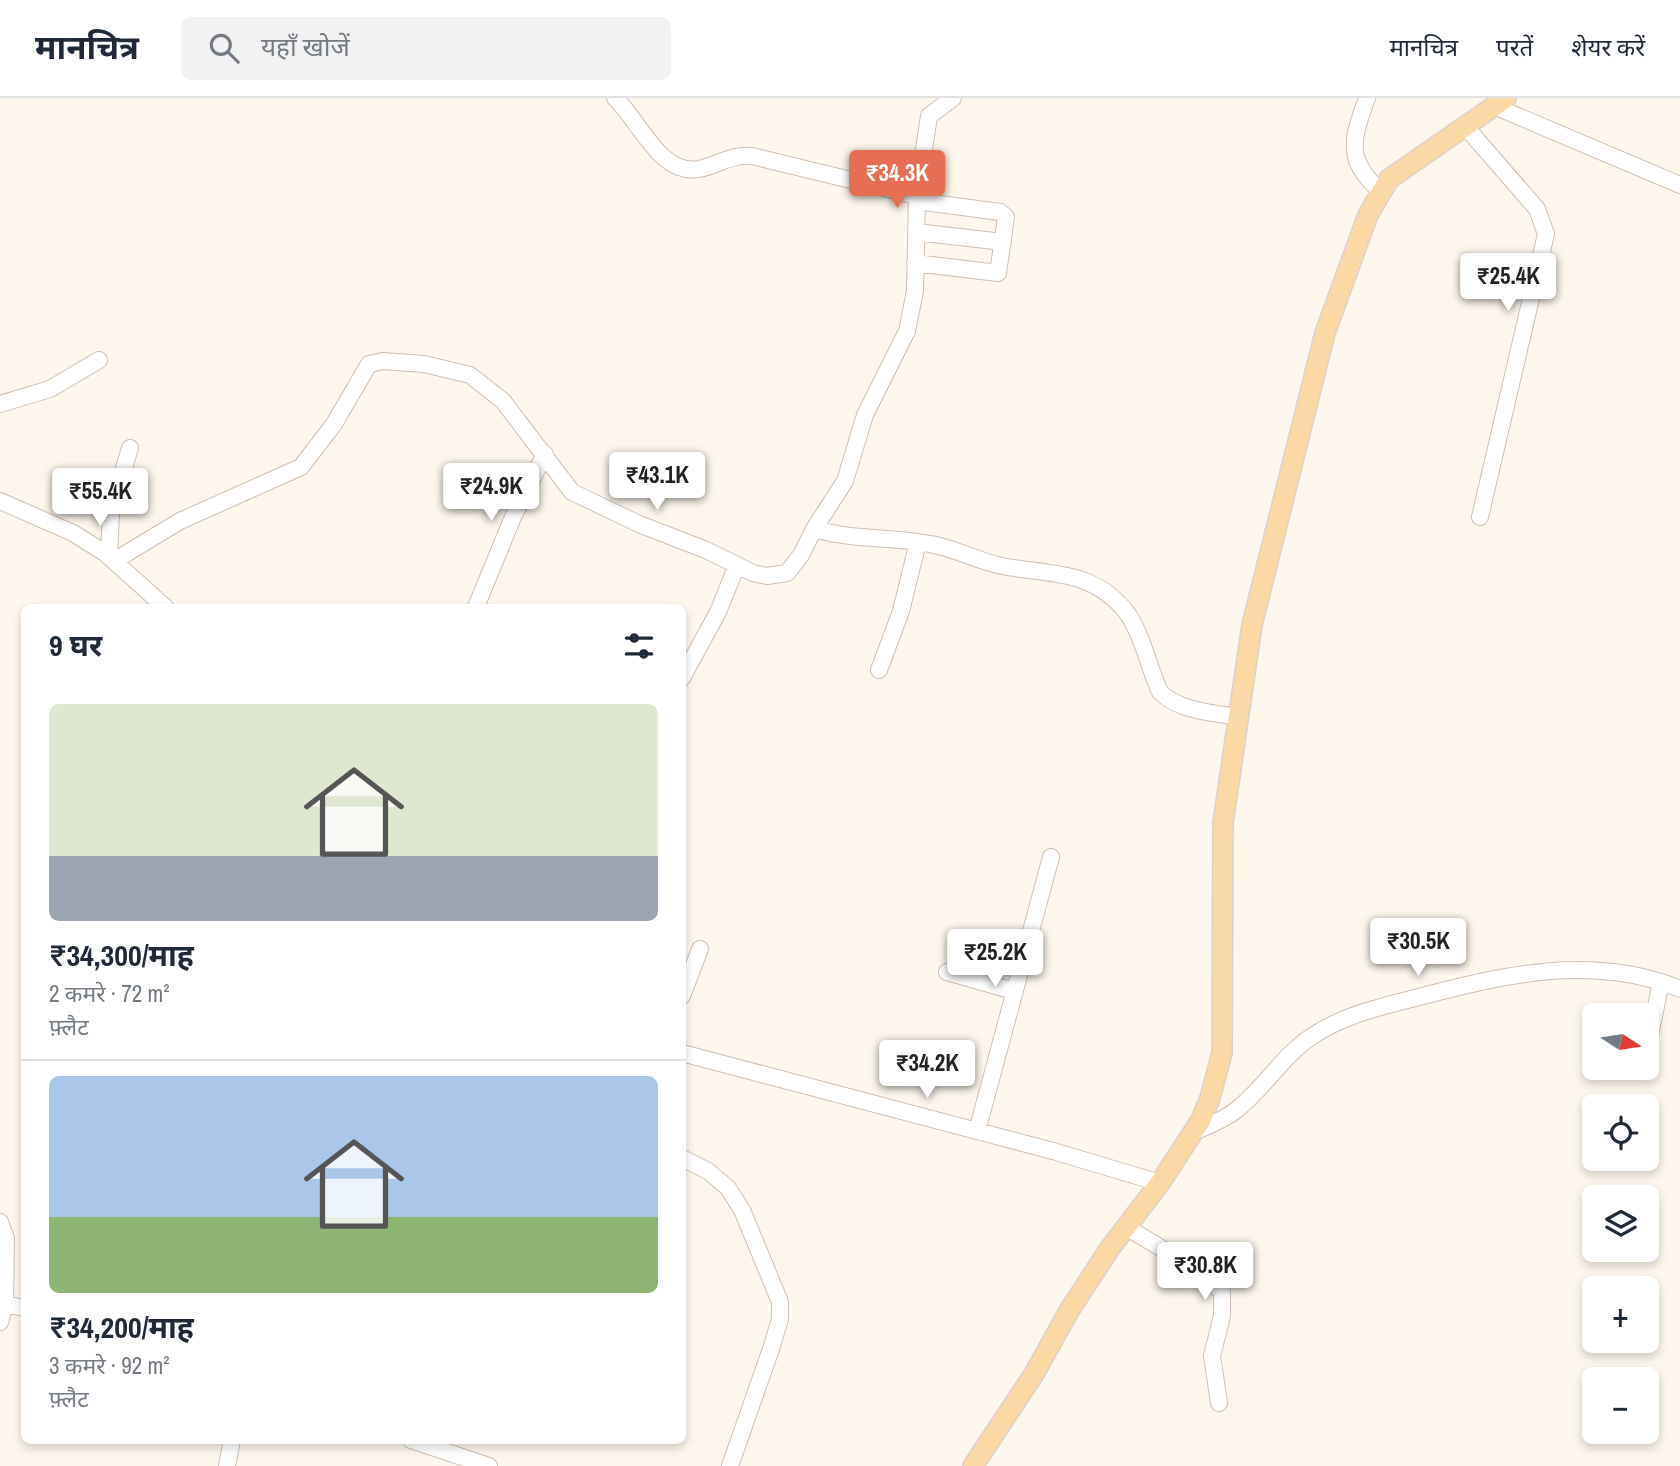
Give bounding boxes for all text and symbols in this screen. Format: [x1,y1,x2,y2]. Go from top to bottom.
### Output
search box [181,17,671,80]
text: मानचित्र [35,25,139,69]
icon: search [205,29,243,67]
text: यहाँ खोजें [261,29,350,64]
text: मानचित्र [1389,31,1458,63]
text: परतें [1496,31,1533,63]
text: शेयर करें [1571,31,1645,63]
pin: ₹34.3K [840,150,954,210]
text: ₹34.3K [865,157,929,188]
pin: ₹25.4K [1451,254,1565,313]
text: ₹25.4K [1476,260,1540,291]
pin: ₹43.1K [600,452,714,512]
text: ₹43.1K [625,459,689,490]
pin: ₹24.9K [434,464,548,523]
pin: ₹55.4K [43,468,157,528]
text: ₹24.9K [459,470,523,501]
text: ₹55.4K [68,475,132,506]
text: 9 घर [49,625,102,665]
icon: filters [620,627,658,665]
icon: home [291,749,417,875]
pin: ₹30.5K [1361,918,1475,978]
text: ₹30.5K [1386,925,1450,956]
pin: ₹25.2K [938,930,1052,989]
text: ₹34,300/माह [49,935,194,975]
text: ₹25.2K [963,936,1027,967]
text: 2 कमरे · 72 m² [49,978,170,1009]
north arrow [1582,1003,1659,1080]
map controls [1582,1003,1659,1444]
text: फ़्लैट [49,1011,89,1042]
pin: ₹34.2K [870,1040,984,1100]
text: ₹34.2K [895,1047,959,1078]
button: locate [1582,1094,1659,1171]
icon: home [291,1121,417,1247]
button: layers [1582,1185,1659,1262]
pin: ₹30.8K [1148,1242,1262,1302]
text: ₹30.8K [1173,1249,1237,1280]
button: + [1582,1276,1659,1353]
text: ₹34,200/माह [49,1307,194,1347]
text: 3 कमरे · 92 m² [49,1350,170,1381]
button: − [1582,1367,1659,1444]
text: फ़्लैट [49,1383,89,1414]

